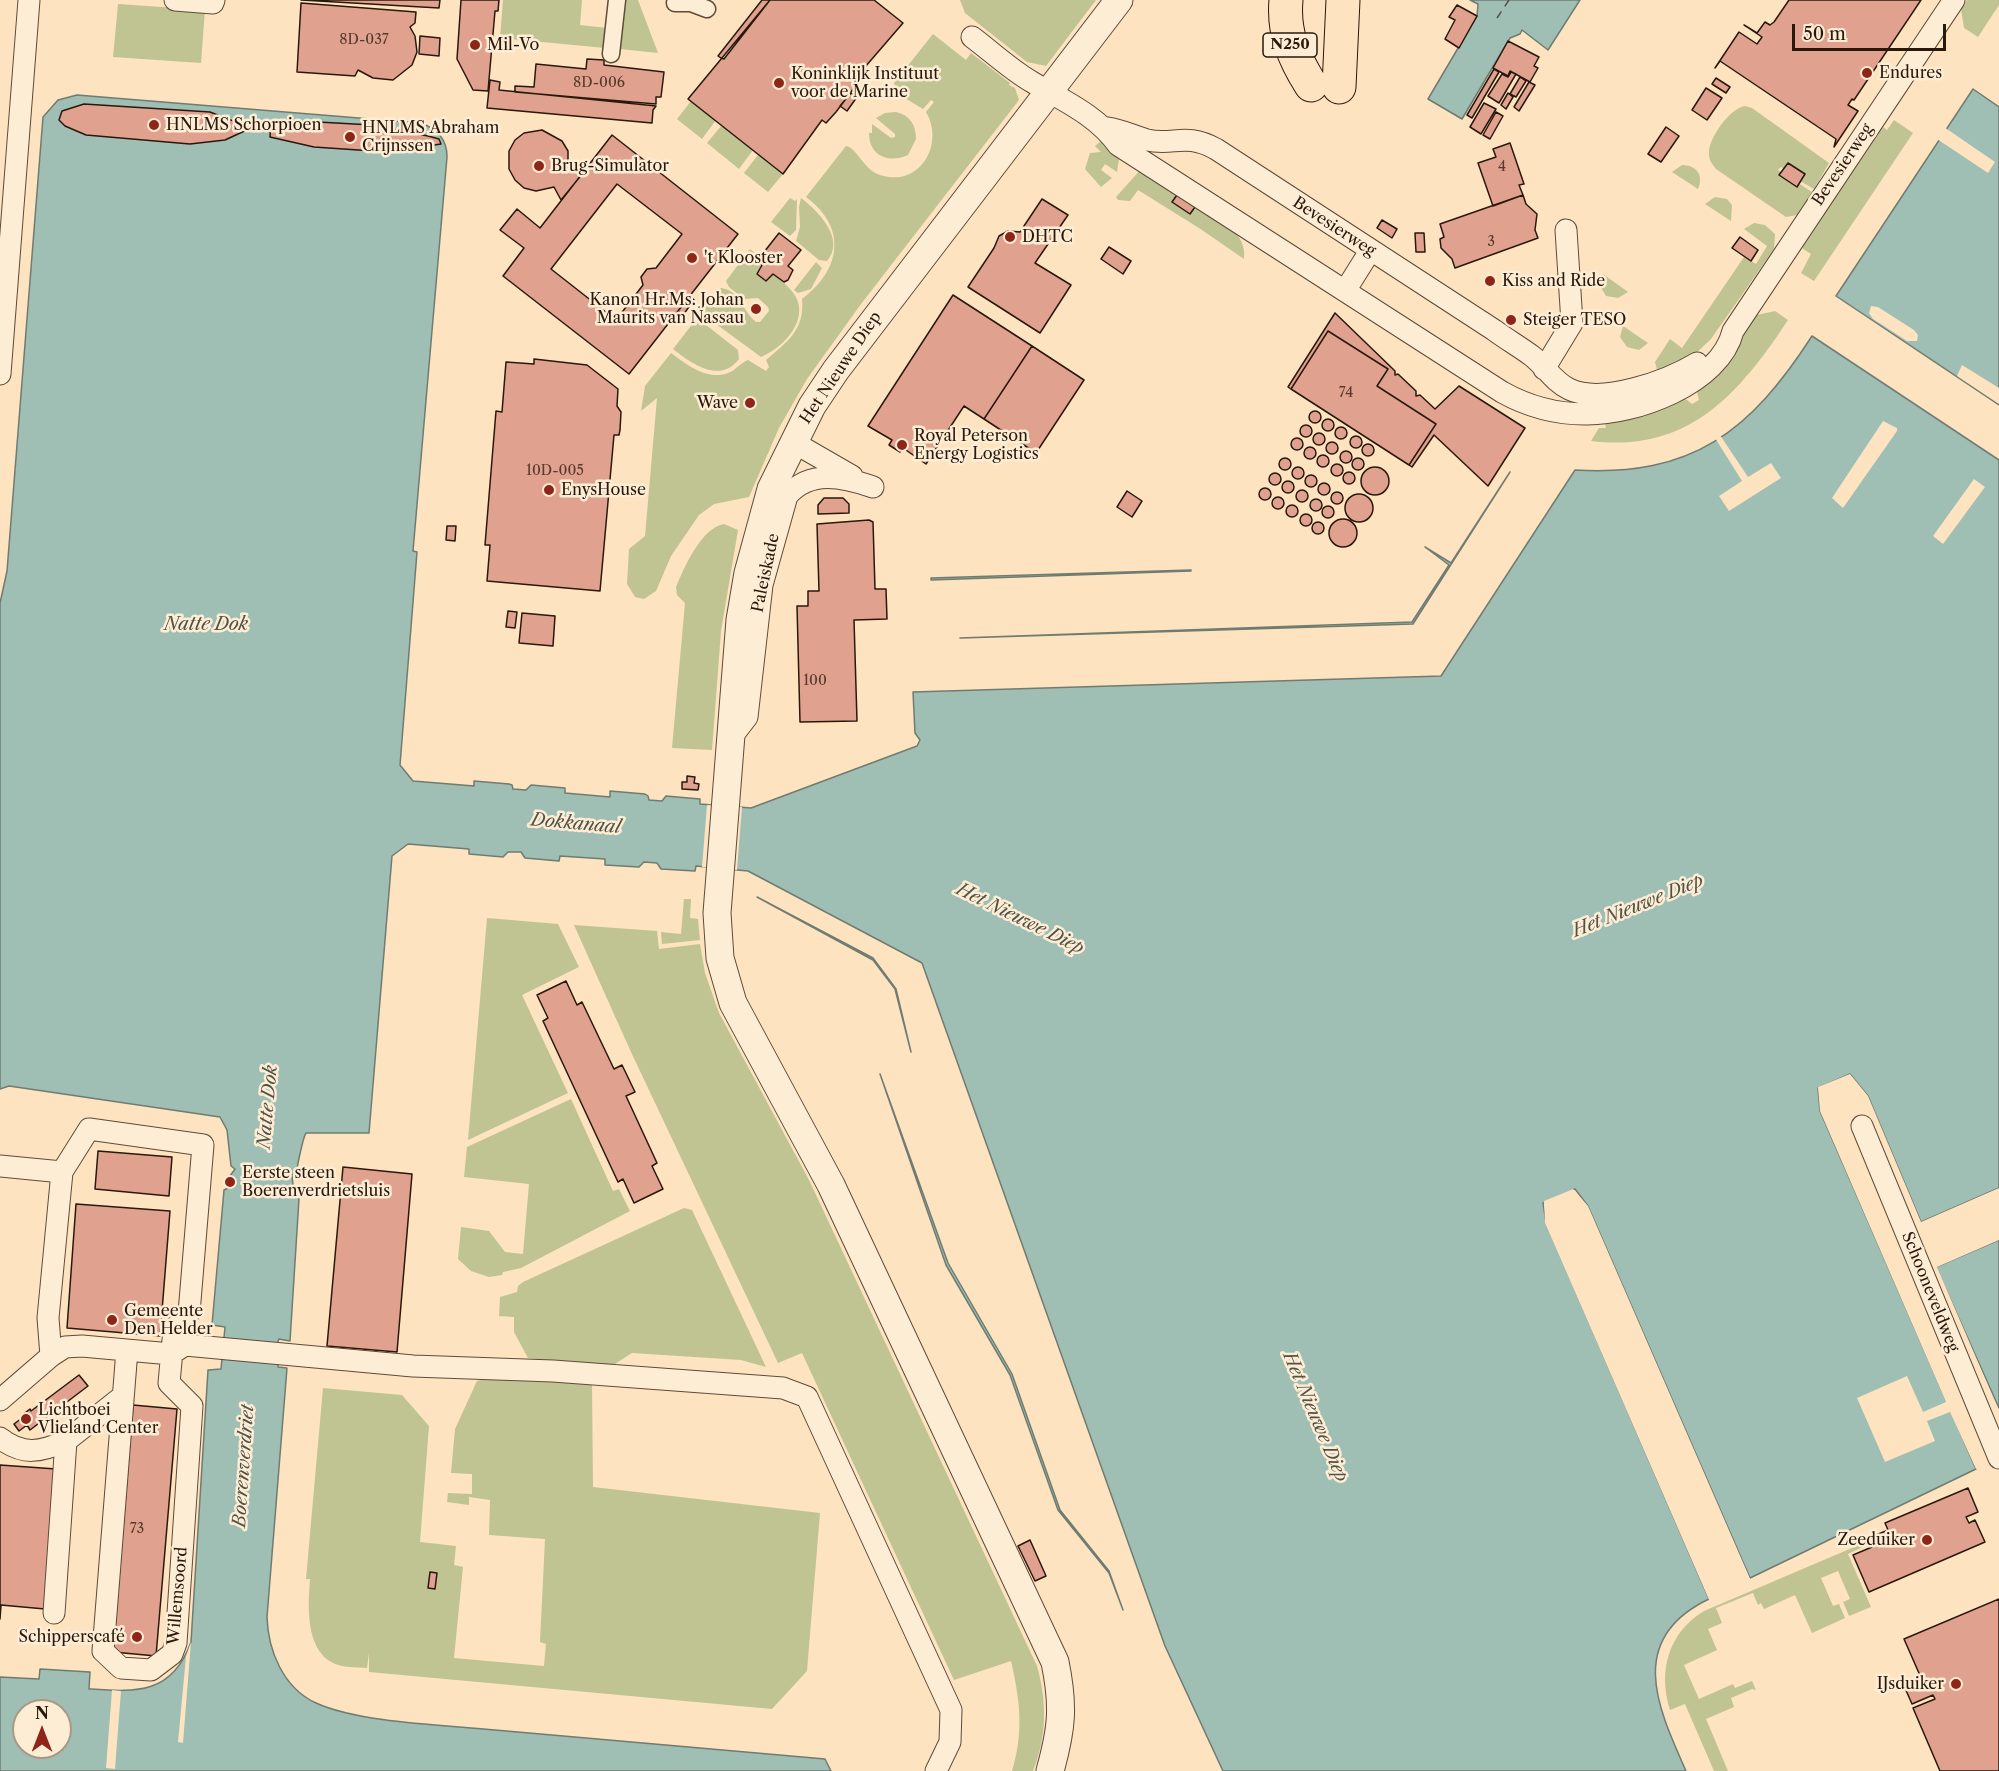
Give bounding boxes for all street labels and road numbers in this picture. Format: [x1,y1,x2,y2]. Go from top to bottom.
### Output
road number: N250 [1263,33,1317,57]
street label: Bevesierweg [1809,120,1877,210]
street label: Bevesierweg [1289,193,1379,261]
street label: Het Nieuwe Diep [796,308,886,428]
street label: Paleiskade [748,532,784,614]
street label: Schooneveldweg [1897,1229,1963,1355]
street label: Willemsoord [164,1546,192,1646]

